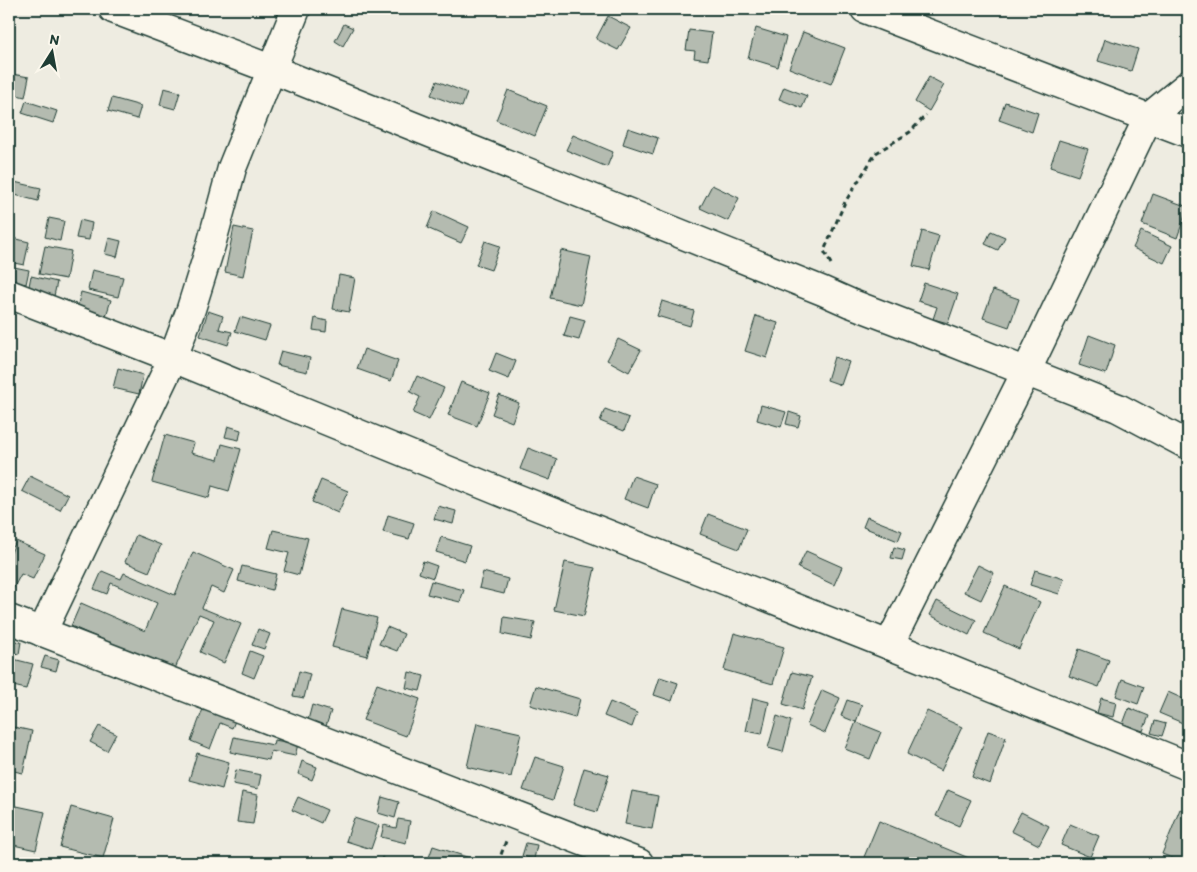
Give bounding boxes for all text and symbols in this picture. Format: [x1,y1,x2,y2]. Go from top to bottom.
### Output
north arrow [28,28,78,78]
text: N [48,30,61,49]

